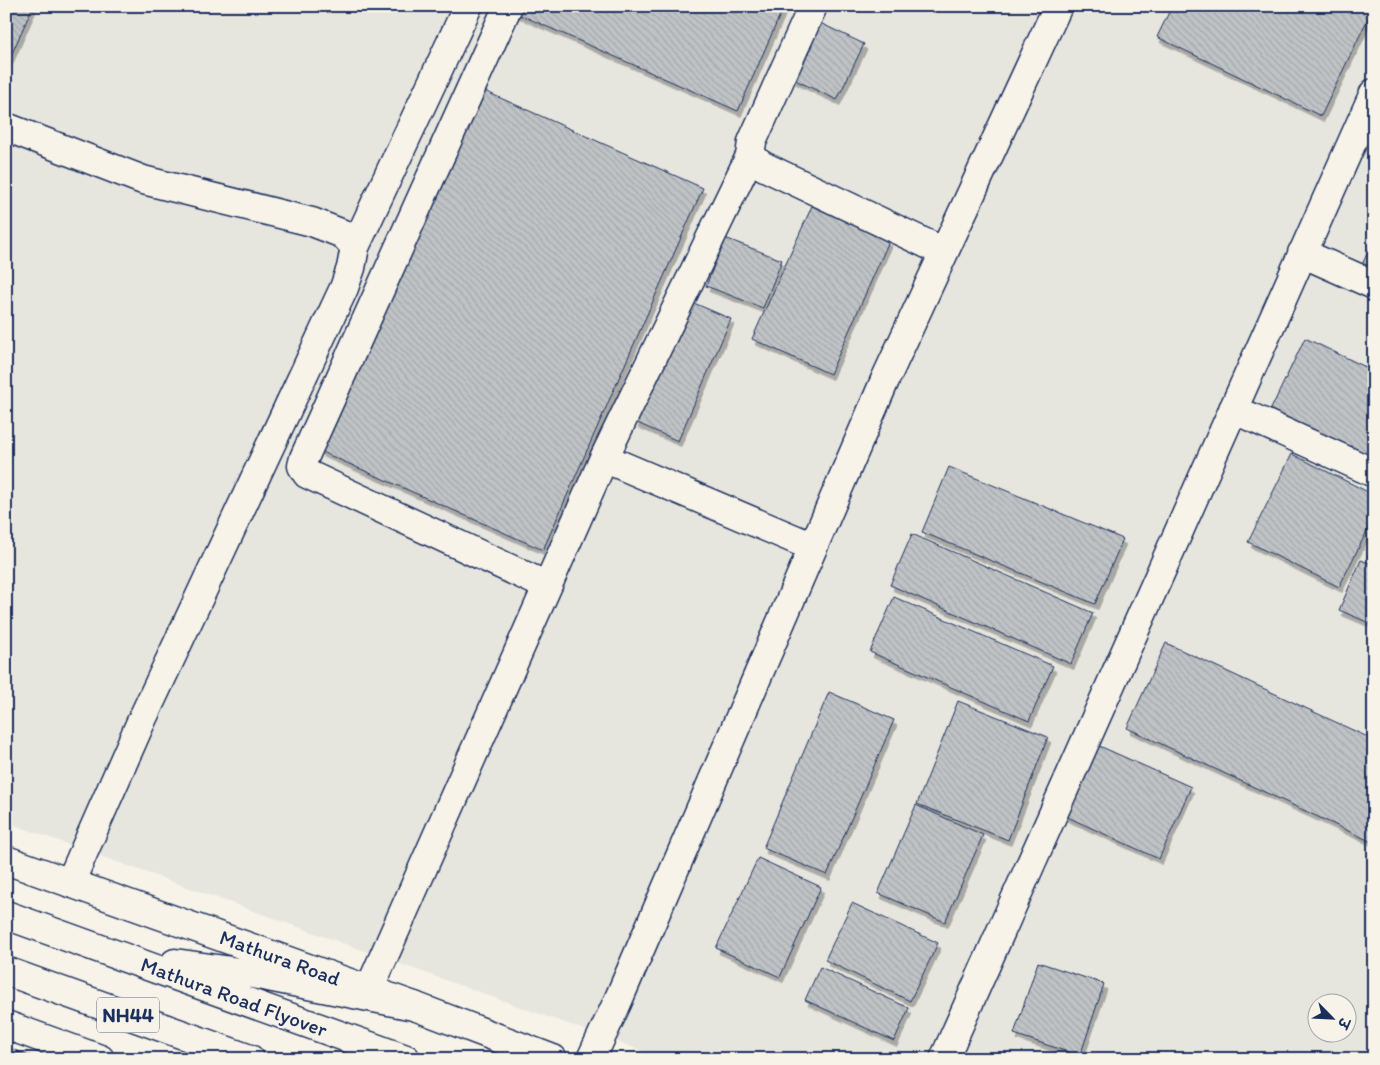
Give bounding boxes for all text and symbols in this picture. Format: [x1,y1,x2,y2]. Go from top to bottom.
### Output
street label: Mathura Road [216,924,344,991]
street label: Mathura Road Flyover [138,951,331,1042]
north arrow [1308,992,1358,1042]
road number: NH44 [97,998,159,1032]
text: उ [1333,1014,1354,1032]

